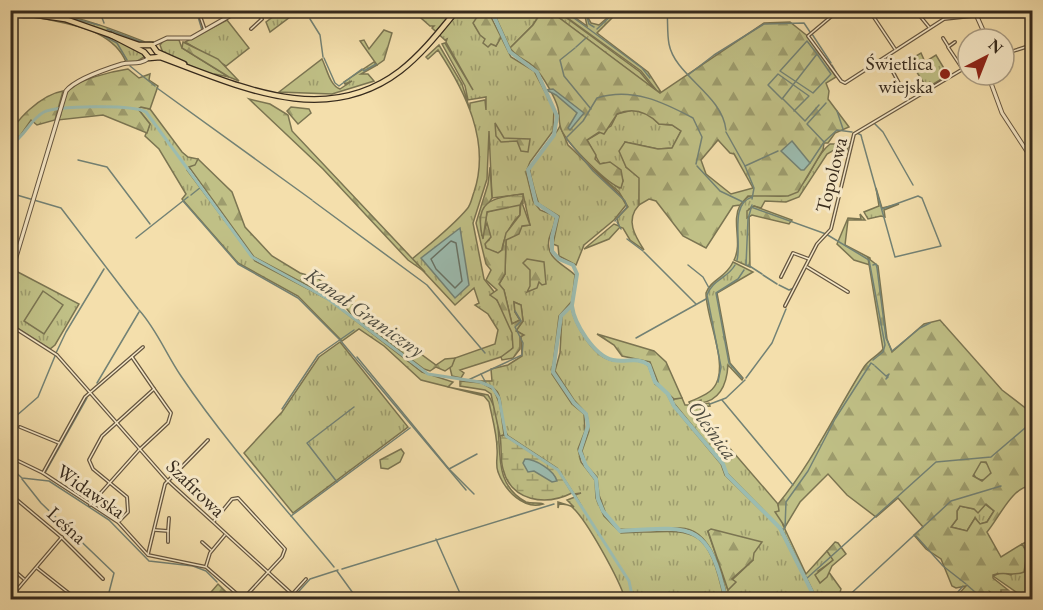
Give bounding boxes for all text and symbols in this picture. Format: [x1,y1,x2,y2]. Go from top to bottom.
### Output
north arrow [956,27,1016,87]
text: N [984,34,1008,58]
place label: Świetlica wiejska [866,50,933,99]
marker: Świetlica wiejska [938,67,952,81]
street label: Topolowa [809,135,853,215]
water label: Kanał Graniczny [300,261,430,363]
water label: Oleśnica [682,395,744,465]
street label: Szafirowa [161,453,231,523]
street label: Widawska [52,458,130,524]
street label: Leśna [42,500,92,550]

